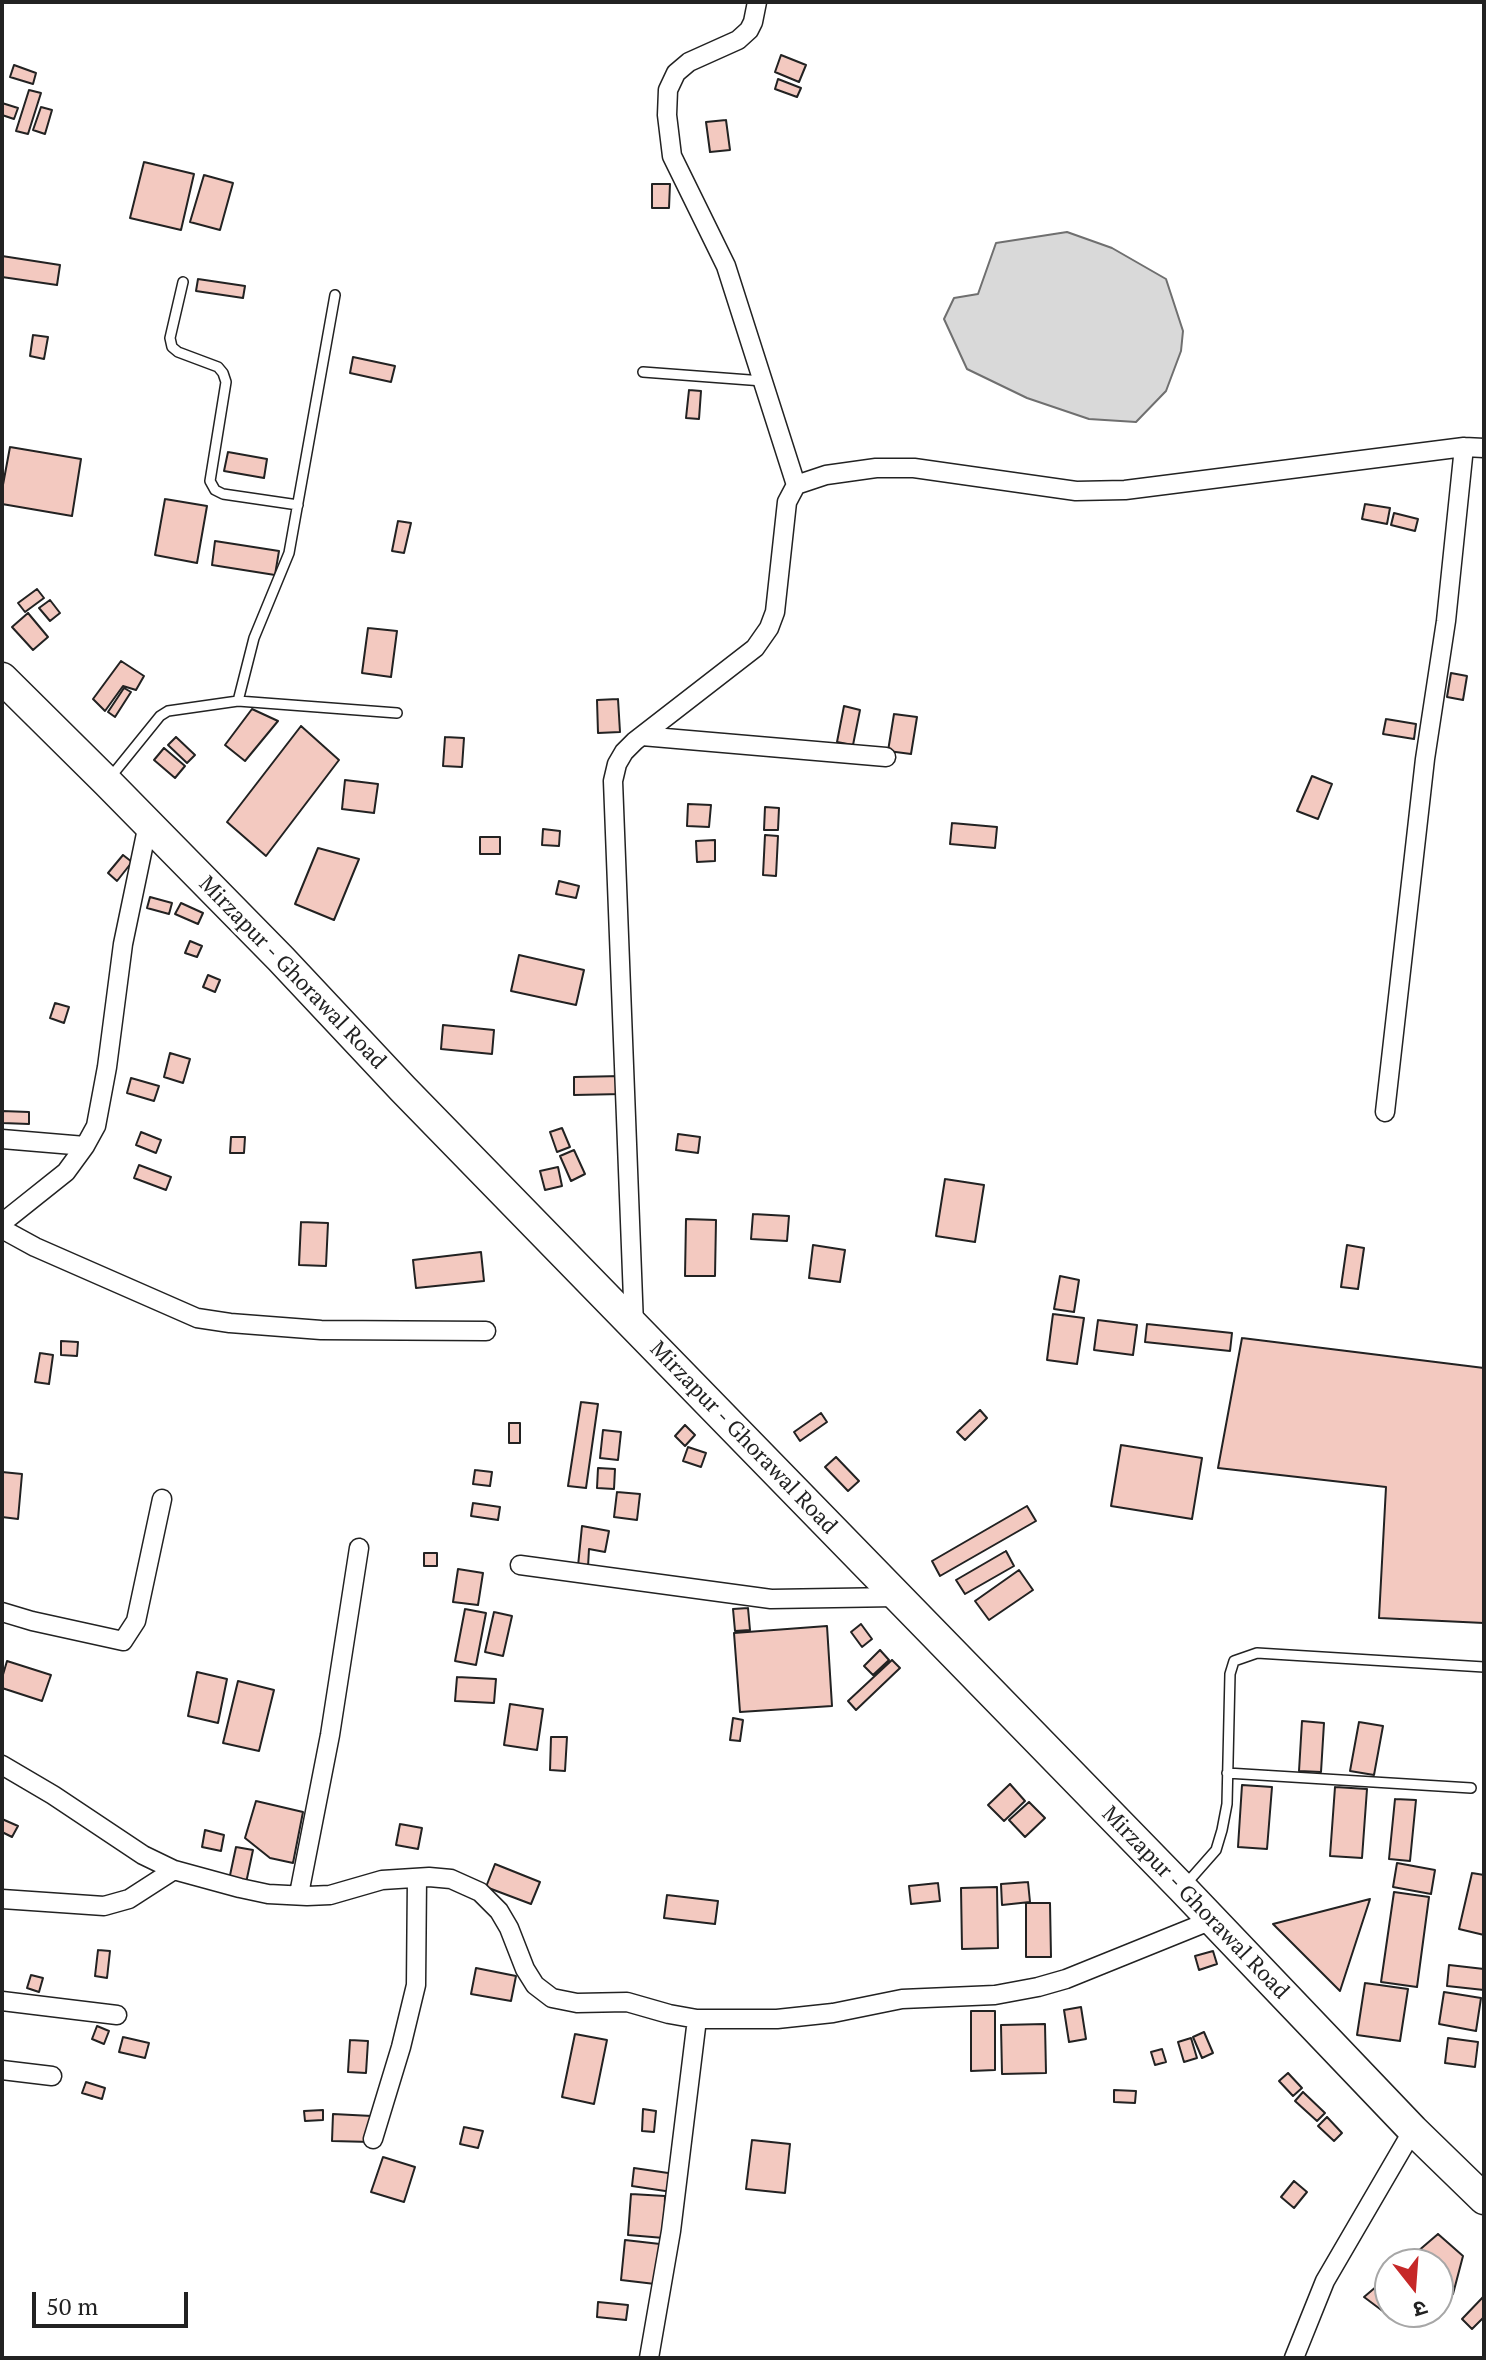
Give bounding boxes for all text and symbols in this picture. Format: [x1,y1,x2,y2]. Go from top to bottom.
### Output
street label: Mirzapur - Ghorawal Road [193,871,391,1075]
street label: Mirzapur - Ghorawal Road [644,1336,842,1540]
street label: Mirzapur - Ghorawal Road [1096,1801,1294,2005]
north arrow [1374,2248,1454,2328]
scale bar [36,2276,192,2326]
text: 50 m [46,2290,98,2322]
text: उ [1410,2294,1431,2325]

